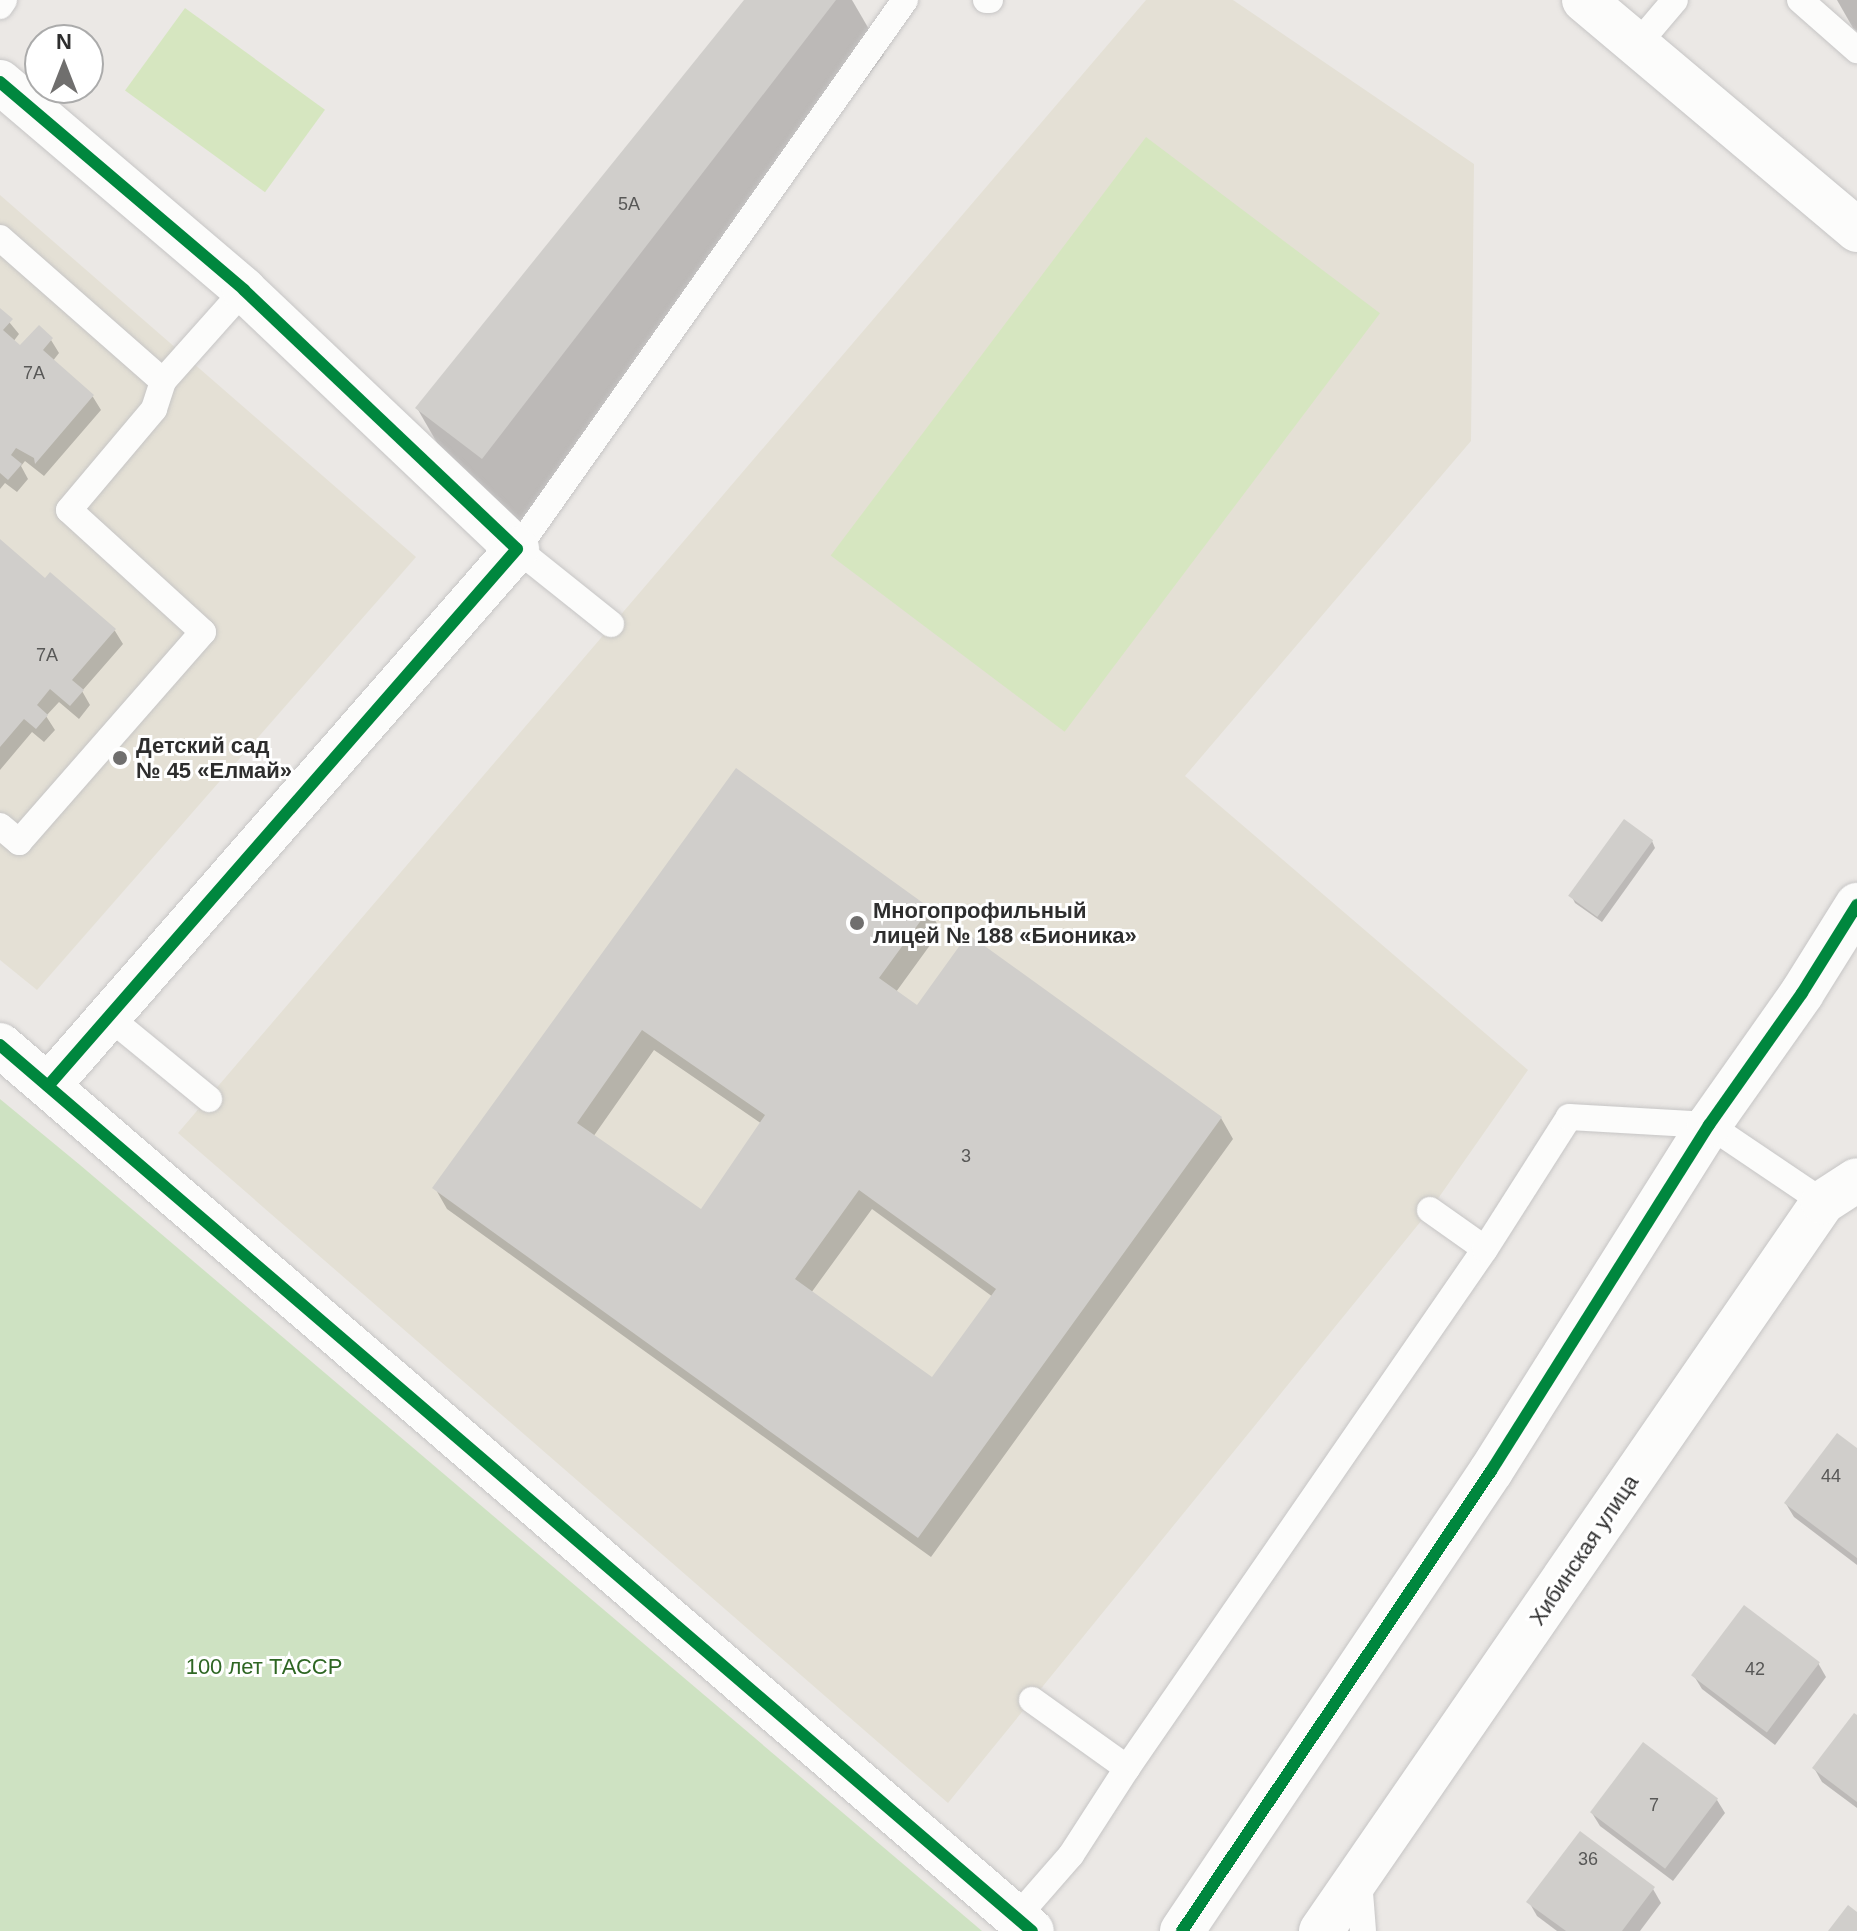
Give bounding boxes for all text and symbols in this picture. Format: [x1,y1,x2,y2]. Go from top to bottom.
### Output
north arrow [24,24,104,104]
text: N [56,29,72,54]
house number: 5А [618,193,640,215]
house number: 7А [23,362,45,384]
house number: 7А [36,644,58,666]
place label: Детский сад № 45 «Елмай» [136,732,292,784]
marker: Детский сад № 45 «Елмай» [111,749,129,767]
place label: Многопрофильный лицей № 188 «Бионика» [873,897,1137,948]
marker: Многопрофильный лицей № 188 «Бионика» [848,914,866,932]
house number: 3 [961,1145,971,1167]
house number: 44 [1821,1465,1841,1487]
street label: Хибинская улица [1524,1470,1644,1630]
park label: 100 лет ТАССР [186,1654,342,1680]
house number: 42 [1745,1658,1765,1680]
house number: 7 [1649,1794,1659,1816]
house number: 36 [1578,1848,1598,1870]

